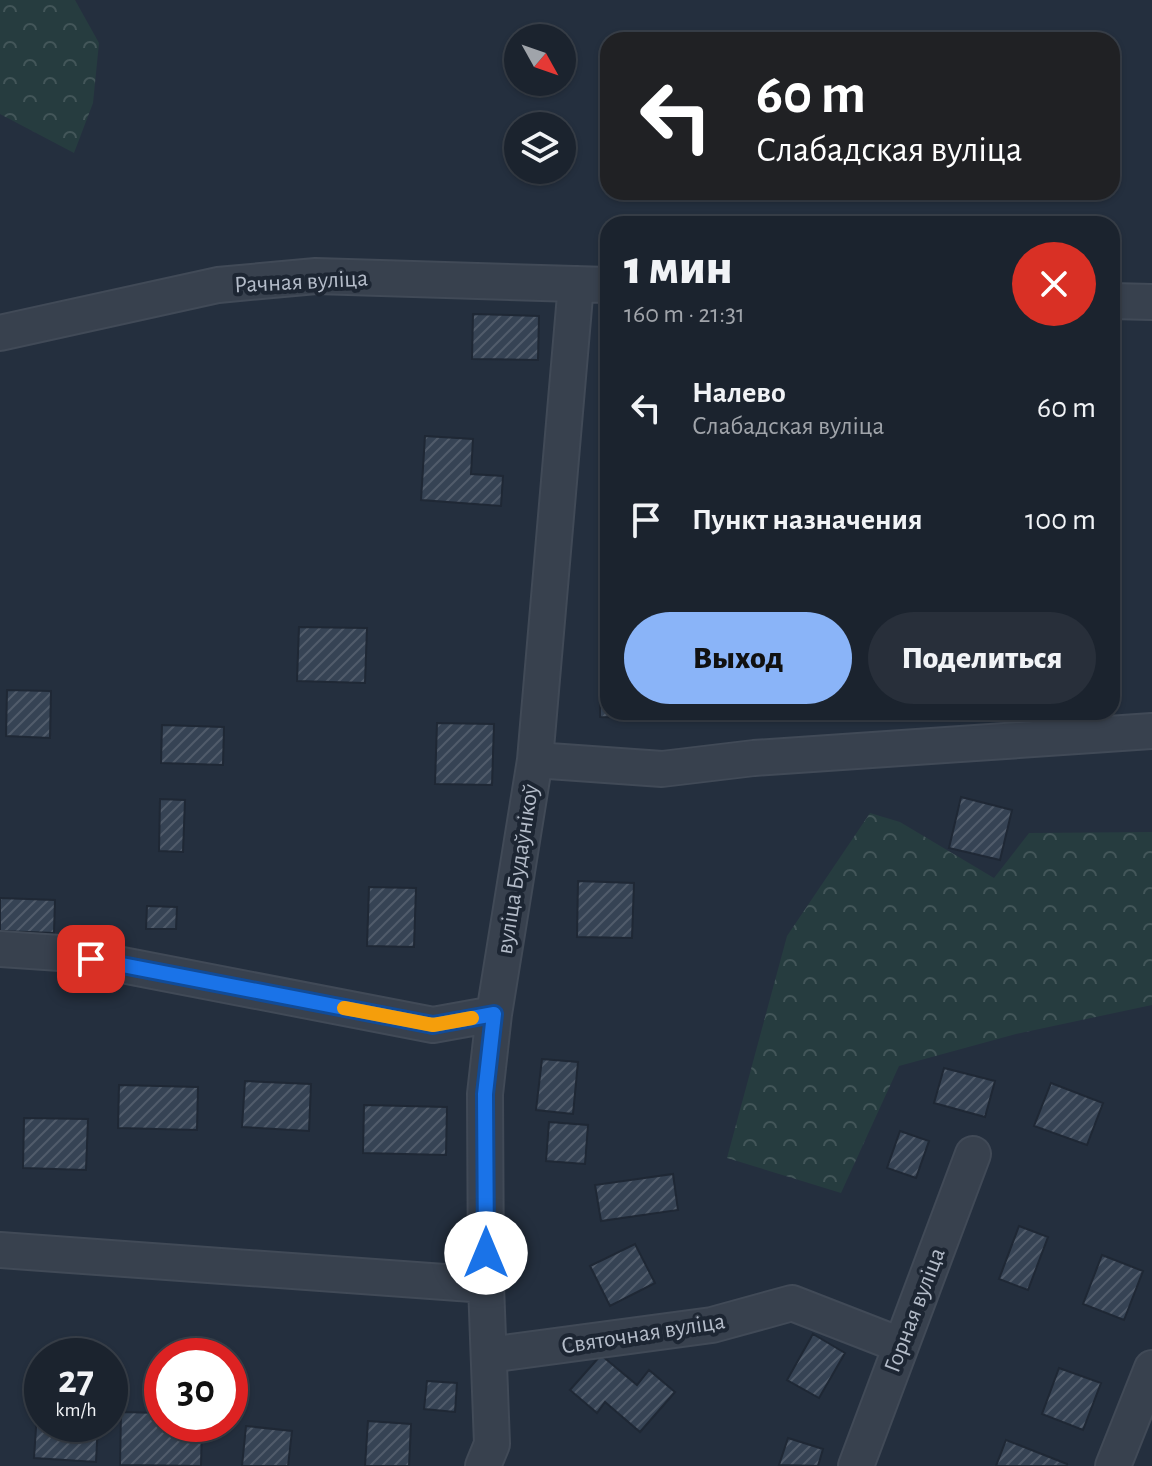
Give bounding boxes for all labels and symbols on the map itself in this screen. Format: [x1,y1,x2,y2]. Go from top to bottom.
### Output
north arrow [504,24,576,96]
street label: Рачная вуліца [233,267,369,297]
street label: вуліца Будаўнікоў [493,782,543,956]
pin [57,925,125,993]
position arrow [444,1211,528,1295]
street label: Горная вуліца [880,1245,950,1376]
street label: Святочная вуліца [559,1309,727,1359]
speed limit sign: 30 [144,1338,248,1442]

